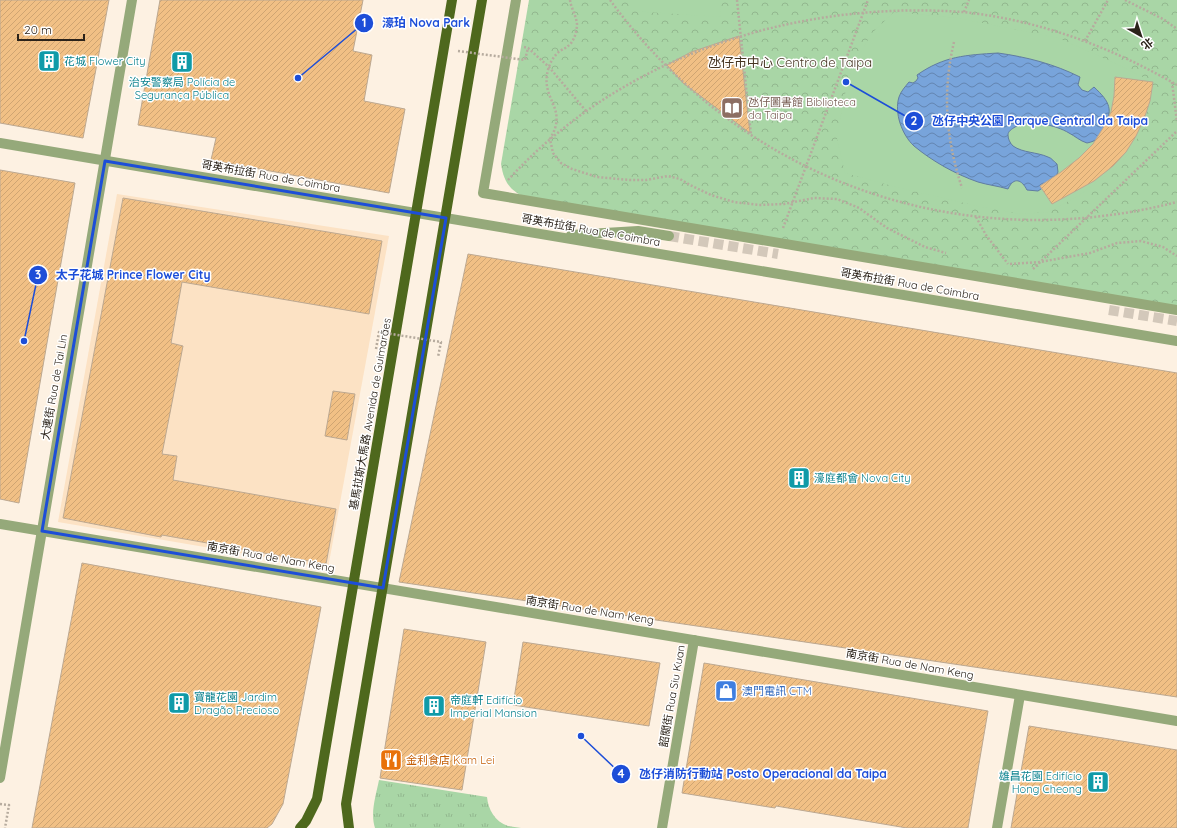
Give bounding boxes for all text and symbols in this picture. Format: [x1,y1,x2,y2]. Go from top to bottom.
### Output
callout: 濠珀 Nova Park [354,11,478,35]
text: 1 [362,15,366,30]
text: 濠珀 Nova Park [382,15,470,30]
scale bar [18,16,84,42]
north arrow [1121,16,1161,56]
text: 20 m [24,22,52,37]
text: 北 [1139,35,1156,53]
building icon: 花城 Flower City [36,48,62,74]
building icon: 治安警察局 Polícia de Segurança Pública [169,49,195,75]
place label: 花城 Flower City [64,54,146,68]
district label: 氹仔市中心 Centro de Taipa [708,54,872,70]
place label: 治安警察局 Polícia de Segurança Pública [129,75,235,102]
library icon: 氹仔圖書館 Biblioteca da Taipa [719,95,745,121]
place label: 氹仔圖書館 Biblioteca da Taipa [748,95,856,122]
callout: 氹仔中央公園 Parque Central da Taipa [904,109,1156,133]
text: 2 [911,113,918,128]
text: 氹仔中央公園 Parque Central da Taipa [932,113,1148,128]
street label: 哥英布拉街 Rua de Coimbra [200,157,342,195]
street label: 哥英布拉街 Rua de Coimbra [520,211,662,249]
callout: 太子花城 Prince Flower City [28,263,219,287]
street label: 哥英布拉街 Rua de Coimbra [839,265,981,303]
text: 3 [35,267,41,282]
text: 太子花城 Prince Flower City [56,267,211,282]
street label: 基馬拉斯大馬路 Avenida de Guimarães [346,317,394,511]
street label: 大連街 Rua de Tai Lin [38,333,70,441]
building icon: 濠庭都會 Nova City [786,465,812,491]
place label: 濠庭都會 Nova City [814,471,911,485]
street label: 南京街 Rua de Nam Keng [206,539,336,575]
street label: 南京街 Rua de Nam Keng [525,593,655,627]
street label: 韶關街 Rua Siu Kuan [656,644,688,748]
street label: 南京街 Rua de Nam Keng [845,646,975,682]
shop icon: 澳門電訊 CTM [713,678,739,704]
place label: 澳門電訊 CTM [742,684,812,698]
building icon: 寶龍花園 Jardim Dragão Precioso [166,690,192,716]
place label: 寶龍花園 Jardim Dragão Precioso [194,690,279,717]
building icon: 帝庭軒 Edifício Imperial Mansion [421,693,447,719]
place label: 帝庭軒 Edifício Imperial Mansion [450,693,537,720]
restaurant icon: 金利食店 Kam Lei [378,747,404,773]
place label: 金利食店 Kam Lei [406,753,495,767]
callout: 氹仔消防行動站 Posto Operacional da Taipa [611,762,895,786]
text: 4 [617,766,625,781]
text: 氹仔消防行動站 Posto Operacional da Taipa [639,766,887,781]
place label: 雄昌花園 Edifício Hong Cheong [999,769,1082,796]
building icon: 雄昌花園 Edifício Hong Cheong [1085,769,1111,795]

